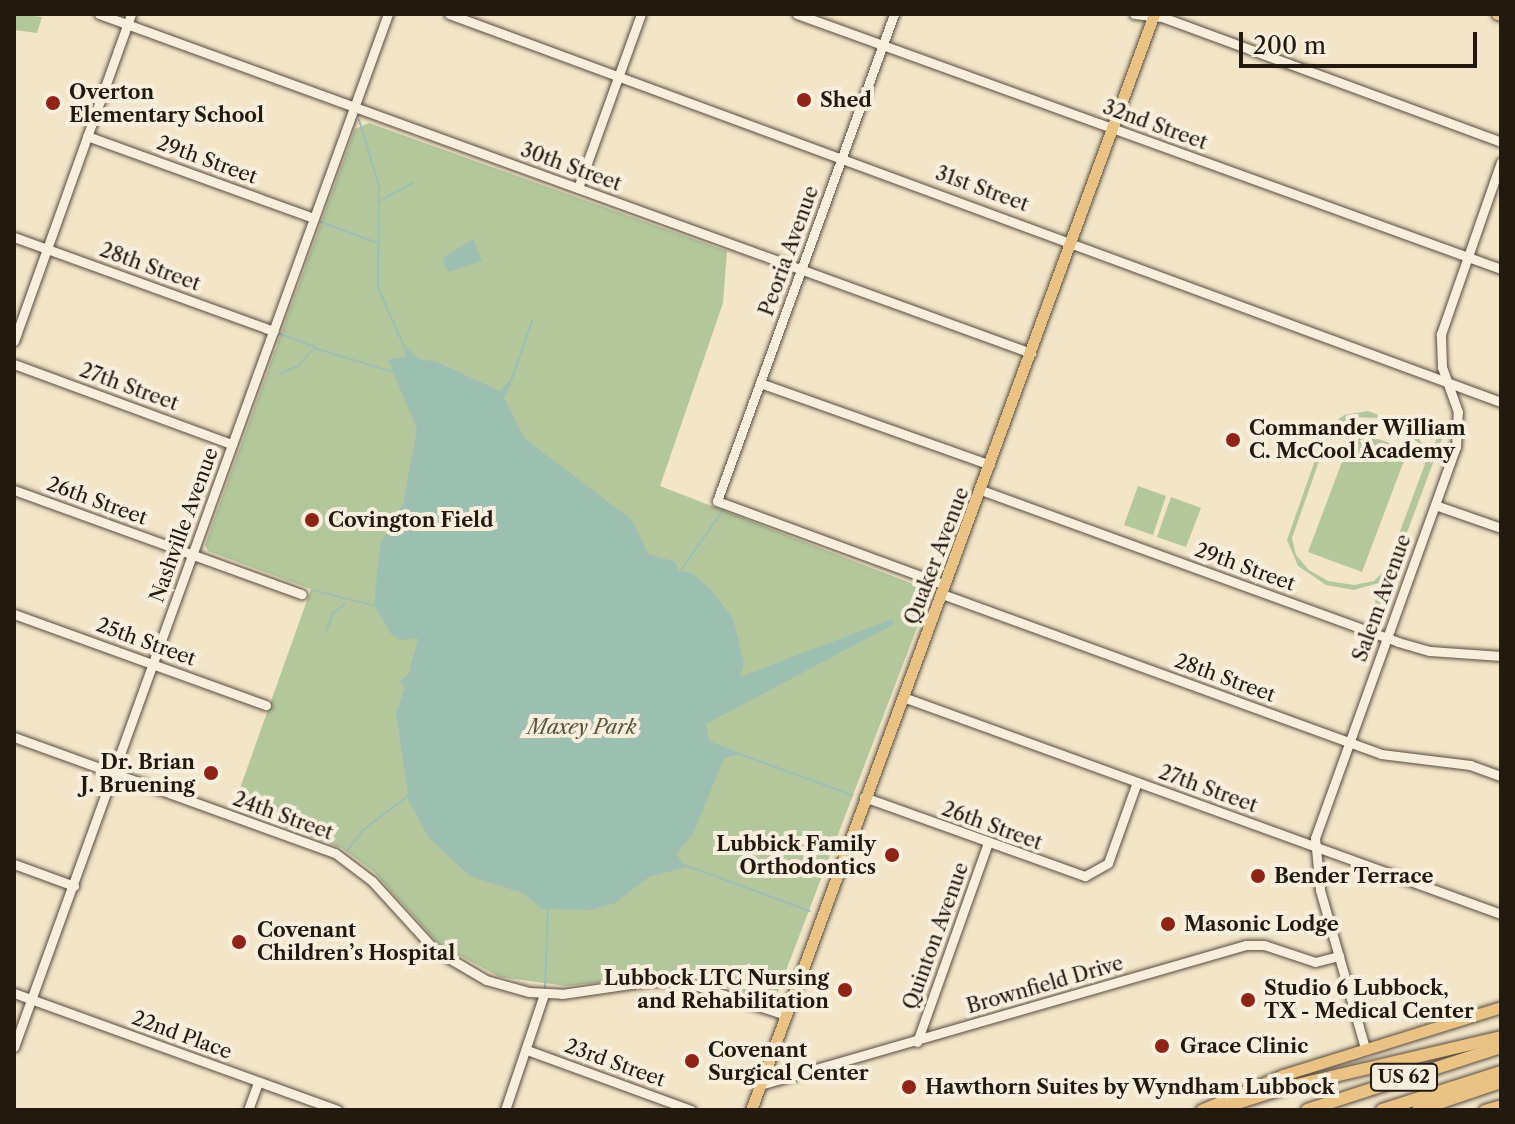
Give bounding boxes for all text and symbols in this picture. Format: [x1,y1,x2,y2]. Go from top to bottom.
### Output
scale bar [1243,16,1481,66]
text: 200 m [1253,31,1326,60]
place label: Overton Elementary School [69,80,265,127]
place label: Shed [820,88,872,112]
marker: Shed [795,91,813,109]
marker: Overton Elementary School [44,94,62,112]
street label: 32nd Street [1100,95,1210,155]
street label: 29th Street [154,131,260,189]
street label: 30th Street [517,138,625,196]
street label: 31st Street [932,161,1032,217]
street label: Peoria Avenue [754,182,824,320]
street label: 28th Street [97,238,203,296]
street label: 27th Street [77,358,181,416]
place label: Commander William C. McCool Academy [1249,416,1467,463]
marker: Commander William C. McCool Academy [1224,431,1242,449]
street label: Nashville Avenue [145,444,223,606]
street label: 26th Street [44,472,150,530]
street label: Quaker Avenue [900,483,974,629]
place label: Covington Field [328,508,493,532]
marker: Covington Field [303,511,321,529]
street label: Salem Avenue [1348,531,1416,665]
street label: 29th Street [1192,538,1298,596]
street label: 25th Street [93,613,199,671]
street label: 28th Street [1172,649,1278,707]
park label: Maxey Park [527,715,637,739]
place label: Dr. Brian J. Bruening [81,750,195,797]
street label: 27th Street [1156,760,1260,818]
marker: Dr. Brian J. Bruening [202,764,220,782]
street label: 24th Street [230,787,336,845]
street label: 26th Street [939,797,1045,855]
place label: Lubbick Family Orthodontics [716,832,876,879]
marker: Lubbick Family Orthodontics [883,846,901,864]
street label: Quinton Avenue [898,859,974,1013]
place label: Bender Terrace [1274,864,1434,888]
marker: Bender Terrace [1249,867,1267,885]
place label: Masonic Lodge [1184,912,1339,936]
marker: Masonic Lodge [1159,915,1177,933]
place label: Covenant Children’s Hospital [257,918,455,965]
marker: Covenant Children’s Hospital [228,931,250,953]
street label: Brownfield Drive [964,951,1126,1019]
place label: Lubbock LTC Nursing and Rehabilitation [604,966,829,1013]
place label: Studio 6 Lubbock, TX - Medical Center [1264,976,1474,1023]
marker: Lubbock LTC Nursing and Rehabilitation [836,981,854,999]
marker: Studio 6 Lubbock, TX - Medical Center [1239,991,1257,1009]
street label: 22nd Place [129,1006,235,1064]
street label: 23rd Street [562,1034,668,1092]
place label: Grace Clinic [1180,1034,1308,1058]
marker: Grace Clinic [1151,1035,1173,1057]
place label: Covenant Surgical Center [708,1038,869,1085]
marker: Covenant Surgical Center [683,1052,701,1070]
road number: US 62 [1370,1063,1438,1091]
place label: Hawthorn Suites by Wyndham Lubbock [925,1075,1336,1099]
marker: Hawthorn Suites by Wyndham Lubbock [900,1078,918,1096]

